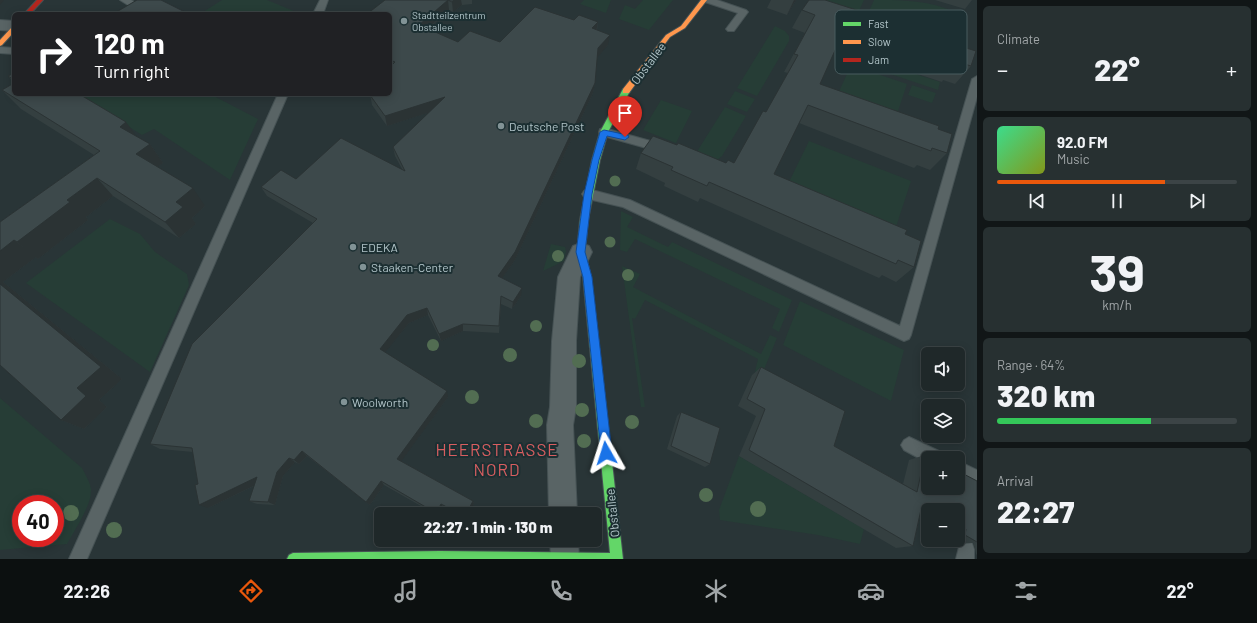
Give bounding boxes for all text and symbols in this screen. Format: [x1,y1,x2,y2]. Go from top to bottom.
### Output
place label: Stadtteilzentrum Obstallee [412,9,485,33]
legend [835,10,967,74]
marker: Stadtteilzentrum Obstallee [399,16,409,26]
text: Fast [868,17,889,30]
text: 120 m [94,26,165,60]
icon: right [28,28,80,80]
text: Climate [997,31,1040,47]
text: Slow [868,35,891,48]
street label: Obstallee [628,39,668,87]
text: 22° [1094,51,1140,87]
text: Jam [868,53,889,66]
text: − [997,56,1008,82]
text: + [1226,56,1237,82]
text: Turn right [94,60,170,82]
pin [608,96,642,137]
icon: arrive [614,102,636,124]
place label: Deutsche Post [509,119,584,133]
marker: Deutsche Post [496,121,506,131]
text: 92.0 FM [1057,133,1108,151]
text: Music [1057,151,1090,167]
icon: previous [1026,190,1048,212]
icon: pause [1106,190,1128,212]
icon: next [1186,190,1208,212]
place label: EDEKA [361,240,398,254]
text: 39 [1089,240,1145,302]
marker: EDEKA [348,242,358,252]
place label: Staaken-Center [371,260,454,274]
marker: Staaken-Center [358,262,368,272]
text: km/h [1102,297,1132,313]
map controls [921,347,965,547]
button: sound [921,347,965,391]
text: Range · 64% [997,357,1065,373]
text: 320 km [997,377,1095,413]
place label: Woolworth [352,395,408,409]
marker: Woolworth [339,397,349,407]
button: layers [921,399,965,443]
position arrow [585,432,627,474]
district label: HEERSTRASSE NORD [435,439,559,479]
button: + [921,451,965,495]
text: Arrival [997,473,1033,489]
street label: Obstallee [602,488,622,538]
text: 22:27 [997,493,1074,529]
speed limit sign: 40 [12,495,64,547]
button: − [921,503,965,547]
text: 22:27 · 1 min · 130 m [424,518,552,536]
icon: directions [237,577,265,605]
icon: music [392,577,420,605]
icon: phone [547,577,575,605]
icon: climate [702,577,730,605]
icon: car [857,577,885,605]
icon: filters [1012,577,1040,605]
text: 22:26 [63,580,110,602]
text: 22° [1167,580,1193,602]

